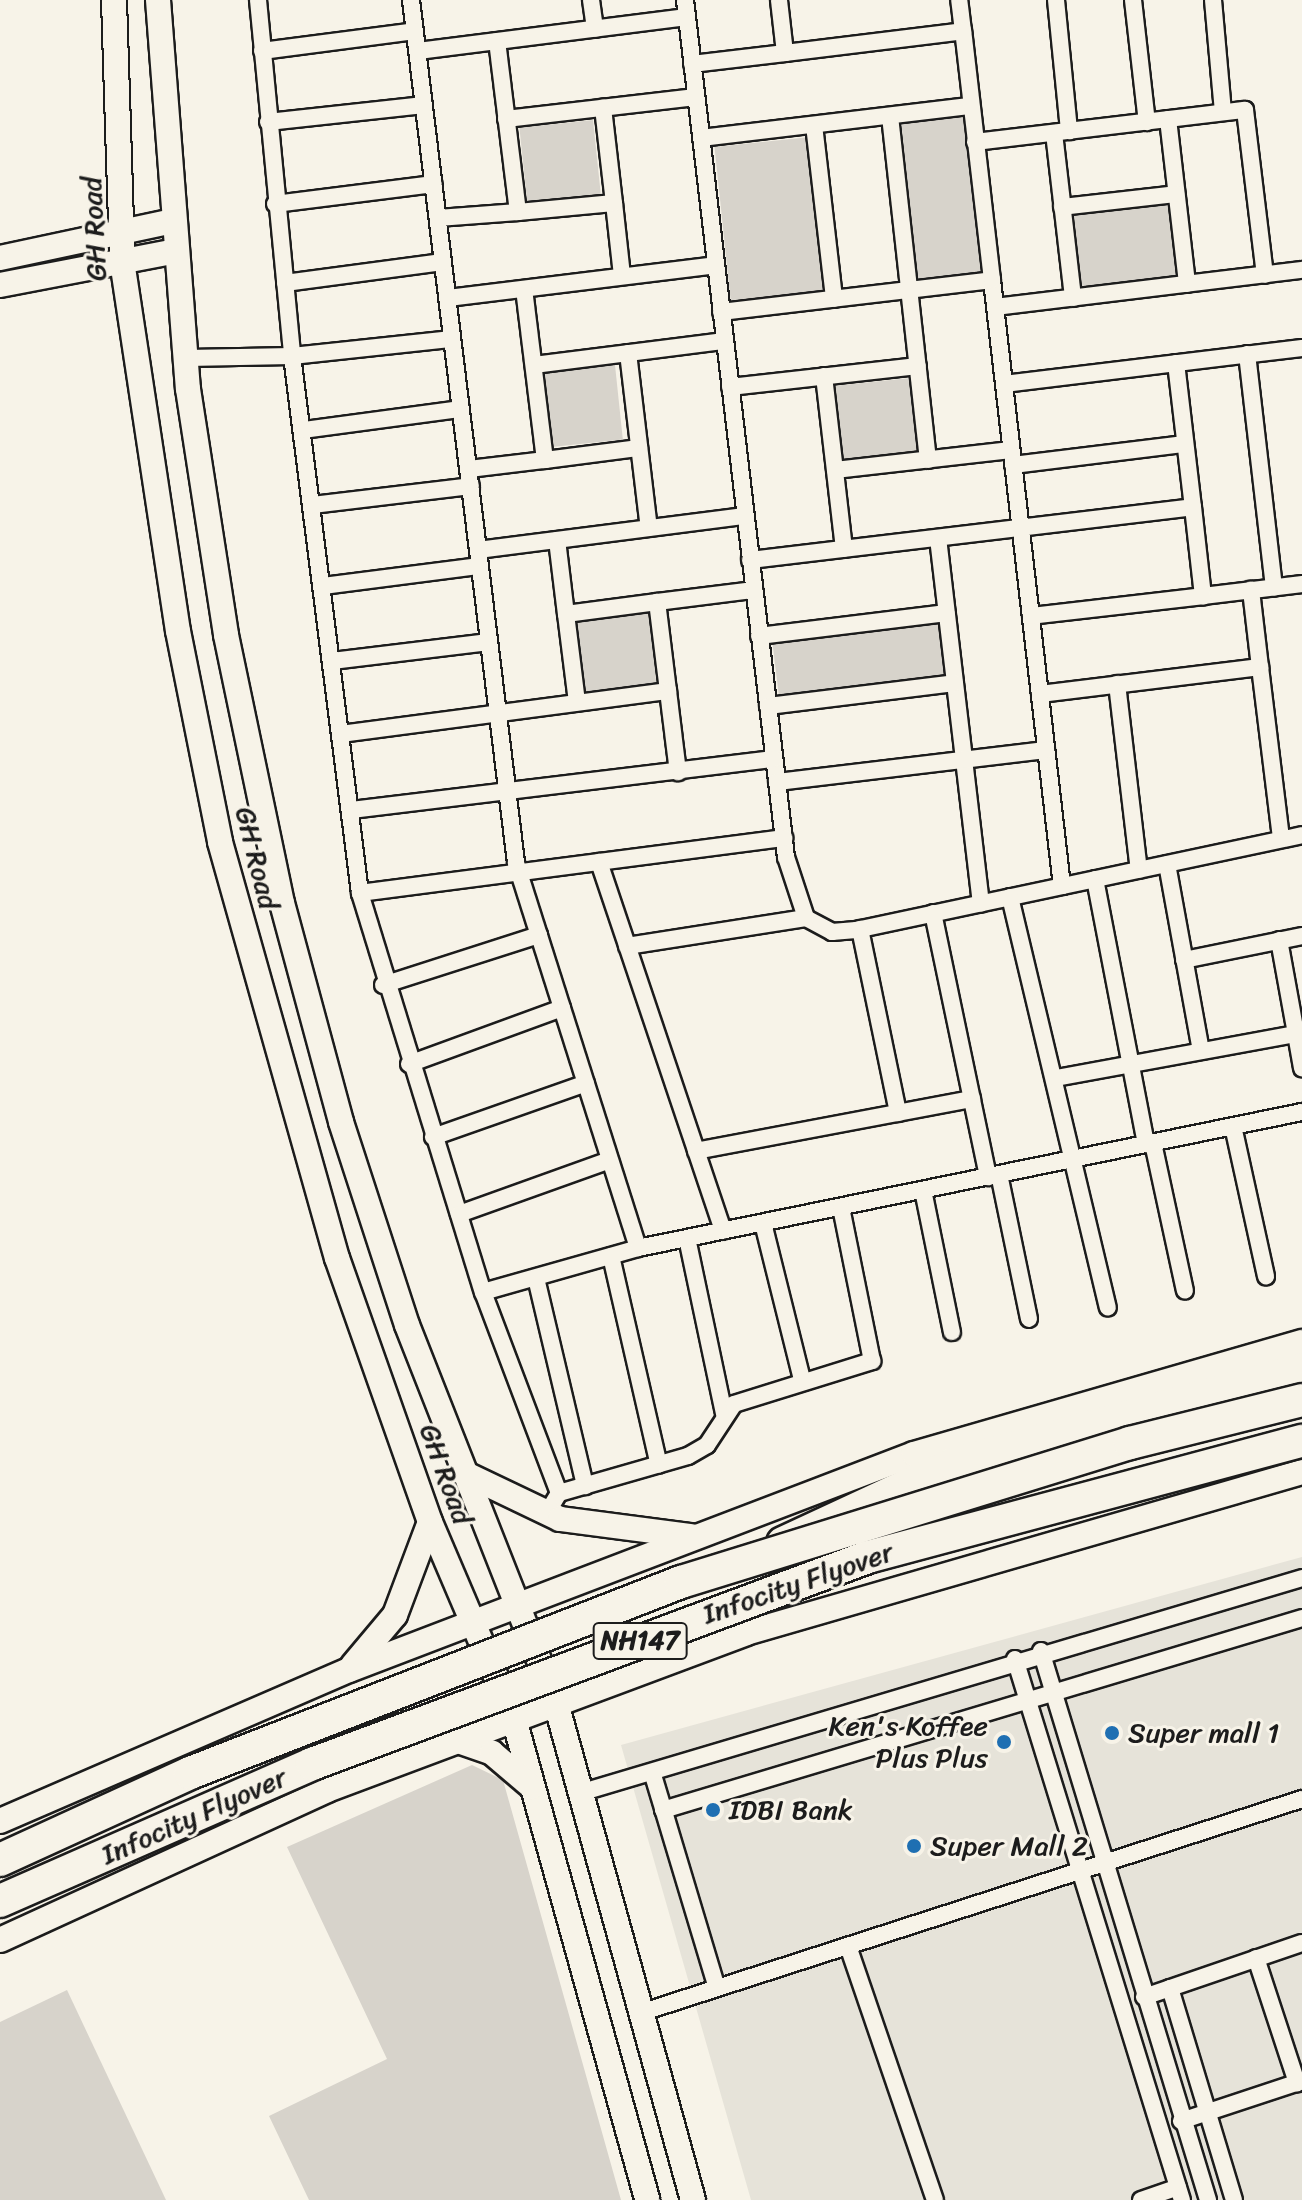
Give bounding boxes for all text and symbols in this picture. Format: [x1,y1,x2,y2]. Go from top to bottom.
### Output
street label: GH Road [74,176,114,282]
street label: GH Road [228,803,286,913]
street label: GH Road [412,1419,480,1529]
street label: Infocity Flyover [698,1535,898,1631]
road number: NH147 [592,1619,688,1663]
place label: Ken's Koffee Plus Plus [827,1709,988,1775]
place label: Super mall 1 [1128,1716,1279,1750]
marker: Super mall 1 [1103,1724,1121,1742]
marker: Ken's Koffee Plus Plus [995,1733,1013,1751]
street label: Infocity Flyover [96,1760,292,1872]
place label: IDBI Bank [729,1793,852,1827]
marker: IDBI Bank [704,1801,722,1819]
place label: Super Mall 2 [930,1829,1087,1863]
marker: Super Mall 2 [905,1837,923,1855]

